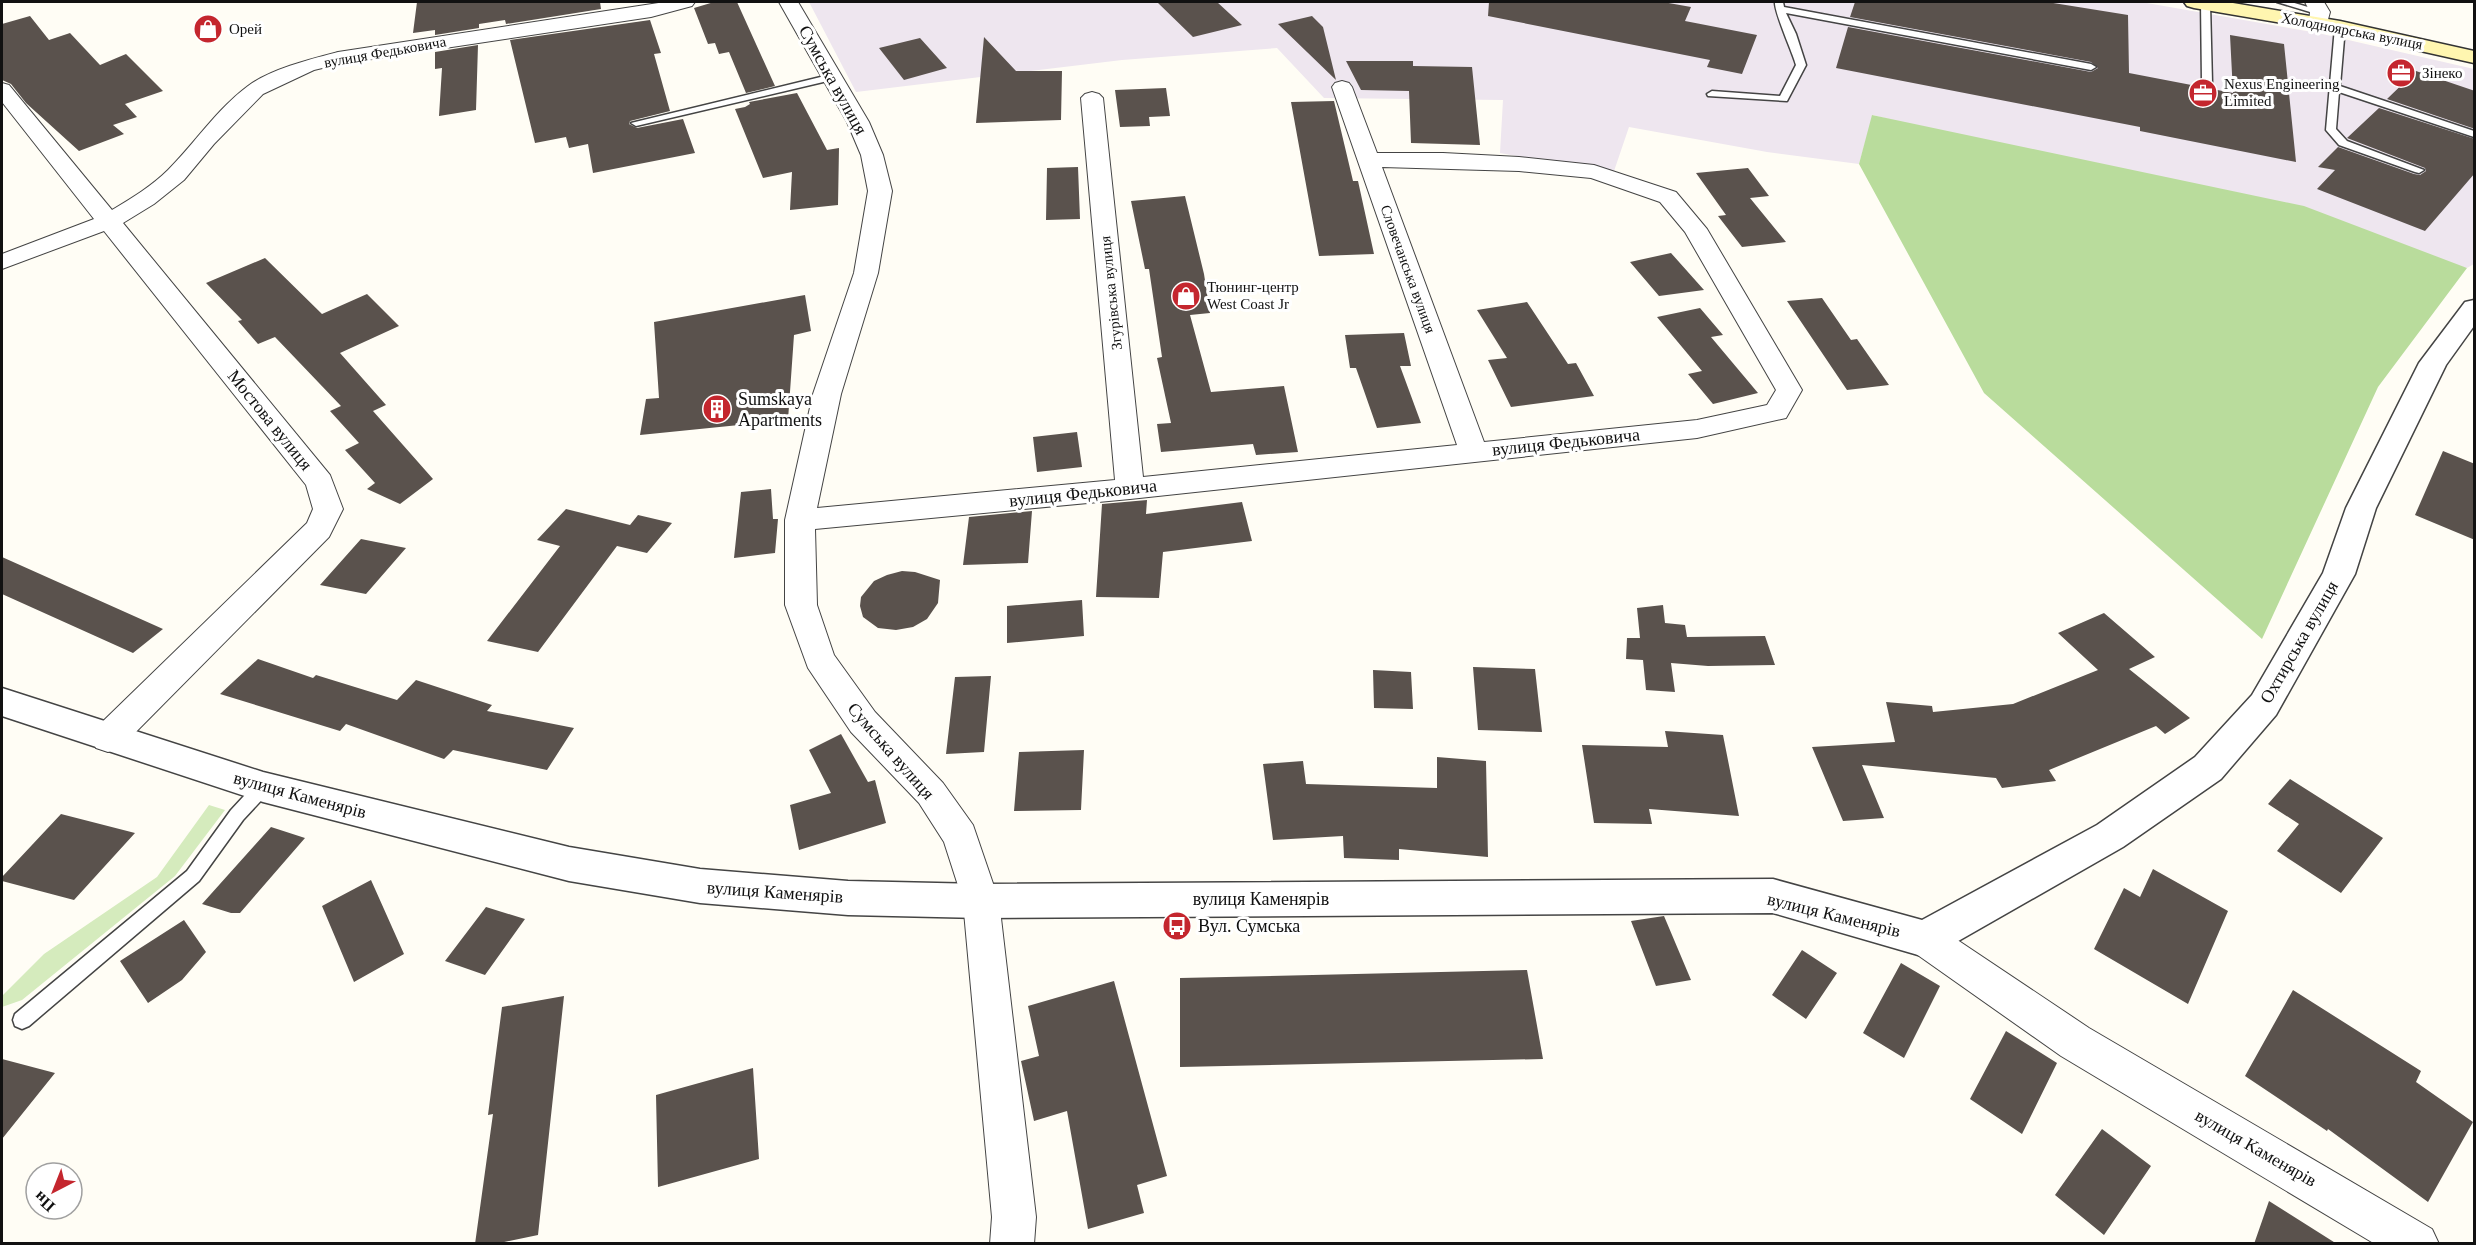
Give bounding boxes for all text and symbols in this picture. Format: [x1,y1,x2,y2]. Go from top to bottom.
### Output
street label: Холодноярська вулиця [2280,9,2424,53]
shop icon: Орей [192,13,224,45]
place label: Орей [229,21,262,37]
street label: Сумська вулиця [795,22,871,138]
street label: вулиця Федьковича [323,33,448,71]
office icon: Зінеко [2385,57,2417,89]
place label: Зінеко [2422,65,2462,81]
place label: Nexus Engineering Limited [2224,76,2340,109]
office icon: Nexus Engineering Limited [2187,77,2219,109]
street label: Словечанська вулиця [1377,203,1439,335]
street label: Згурівська вулиця [1097,235,1125,351]
place label: Тюнинг-центр West Coast Jr [1207,279,1299,312]
shop icon: Тюнинг-центр West Coast Jr [1170,280,1202,312]
street label: Мостова вулиця [224,366,316,474]
place label: Sumskaya Apartments [738,389,822,430]
building icon: Sumskaya Apartments [701,393,733,425]
street label: вулиця Федьковича [1491,424,1641,460]
street label: вулиця Федьковича [1008,475,1158,511]
street label: Охтирська вулиця [2256,577,2342,707]
street label: Сумська вулиця [844,699,938,803]
street label: вулиця Каменярів [231,768,369,822]
street label: вулиця Каменярів [706,877,844,907]
street label: вулиця Каменярів [1193,889,1329,909]
street label: вулиця Каменярів [1765,889,1903,941]
bus stop icon: Вул. Сумська [1161,910,1193,942]
place label: Вул. Сумська [1198,916,1300,936]
street label: вулиця Каменярів [2192,1105,2320,1191]
north arrow [24,1161,84,1221]
text: Пн [31,1188,58,1215]

